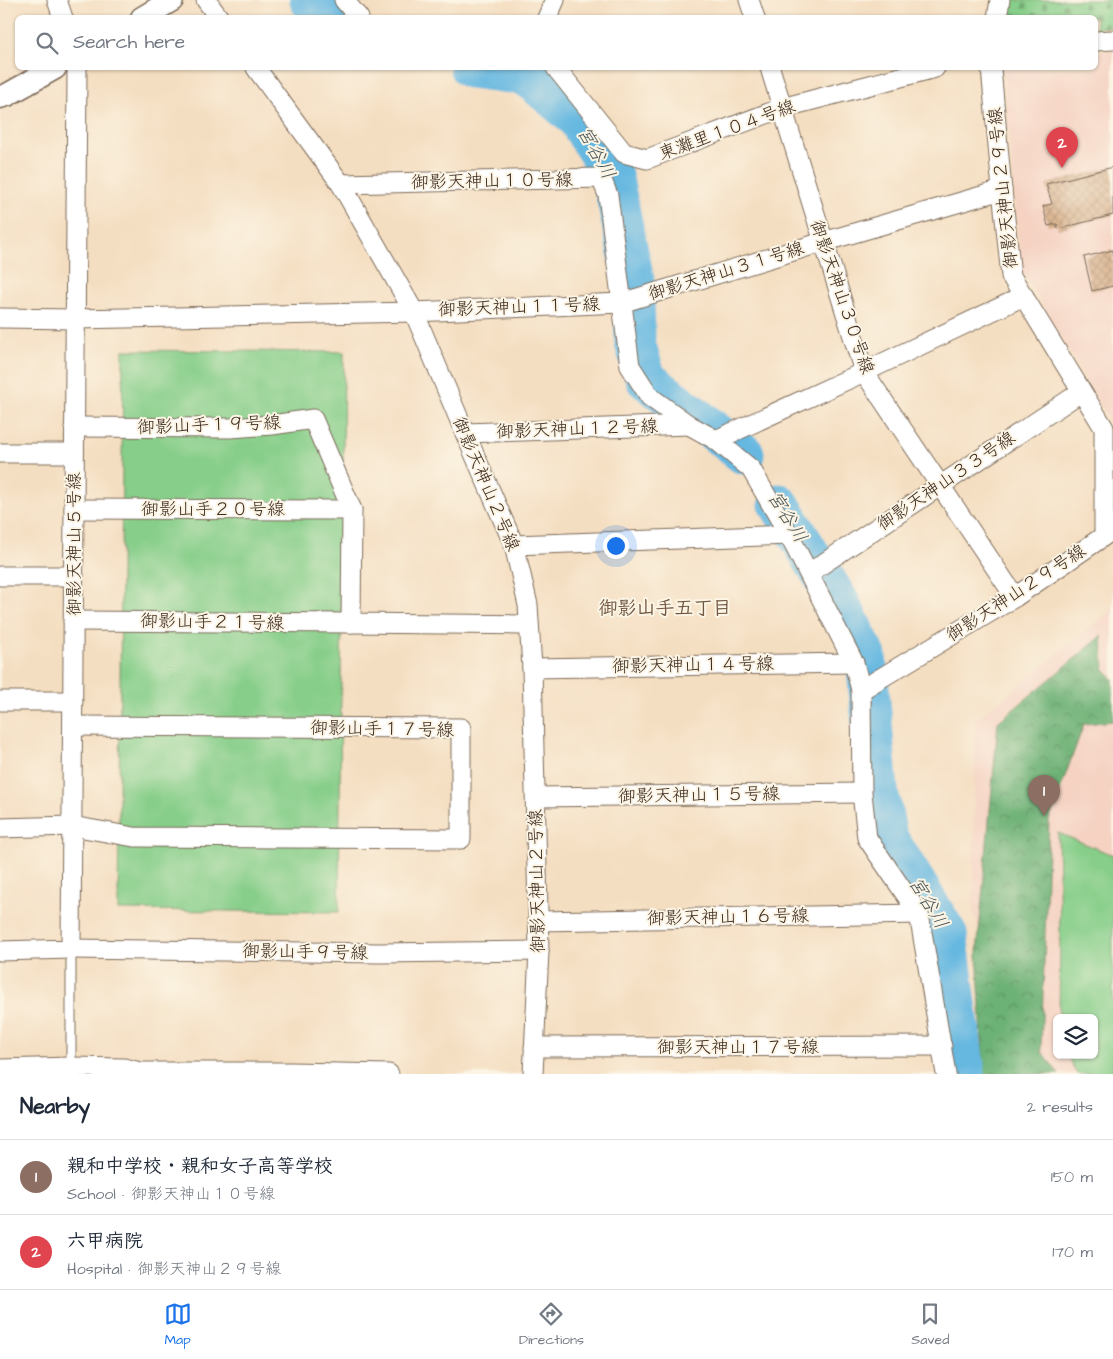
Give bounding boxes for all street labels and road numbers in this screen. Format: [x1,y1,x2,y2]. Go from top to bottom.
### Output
street label: 東灘里１０４号線 [655,94,799,166]
street label: 御影天神山２９号線 [982,106,1024,270]
street label: 御影天神山１０号線 [411,167,573,195]
street label: 御影天神山３０号線 [804,216,880,378]
street label: 御影天神山３１号線 [645,235,807,307]
street label: 御影天神山１１号線 [438,292,600,322]
street label: 御影山手１９号線 [137,410,281,440]
street label: 御影天神山２号線 [446,413,526,555]
street label: 御影天神山１２号線 [496,414,658,444]
street label: 御影天神山３３号線 [872,425,1020,537]
street label: 御影天神山５号線 [62,472,87,616]
street label: 御影山手２０号線 [141,497,285,522]
street label: 御影天神山２９号線 [941,538,1091,648]
street label: 御影山手２１号線 [140,608,284,636]
street label: 御影天神山１４号線 [612,651,774,679]
street label: 御影山手１７号線 [310,715,454,743]
street label: 御影天神山１５号線 [618,781,780,809]
street label: 御影天神山２号線 [523,809,551,953]
street label: 御影天神山１６号線 [647,903,809,931]
street label: 御影山手９号線 [242,938,368,966]
street label: 御影天神山１７号線 [657,1035,819,1060]

